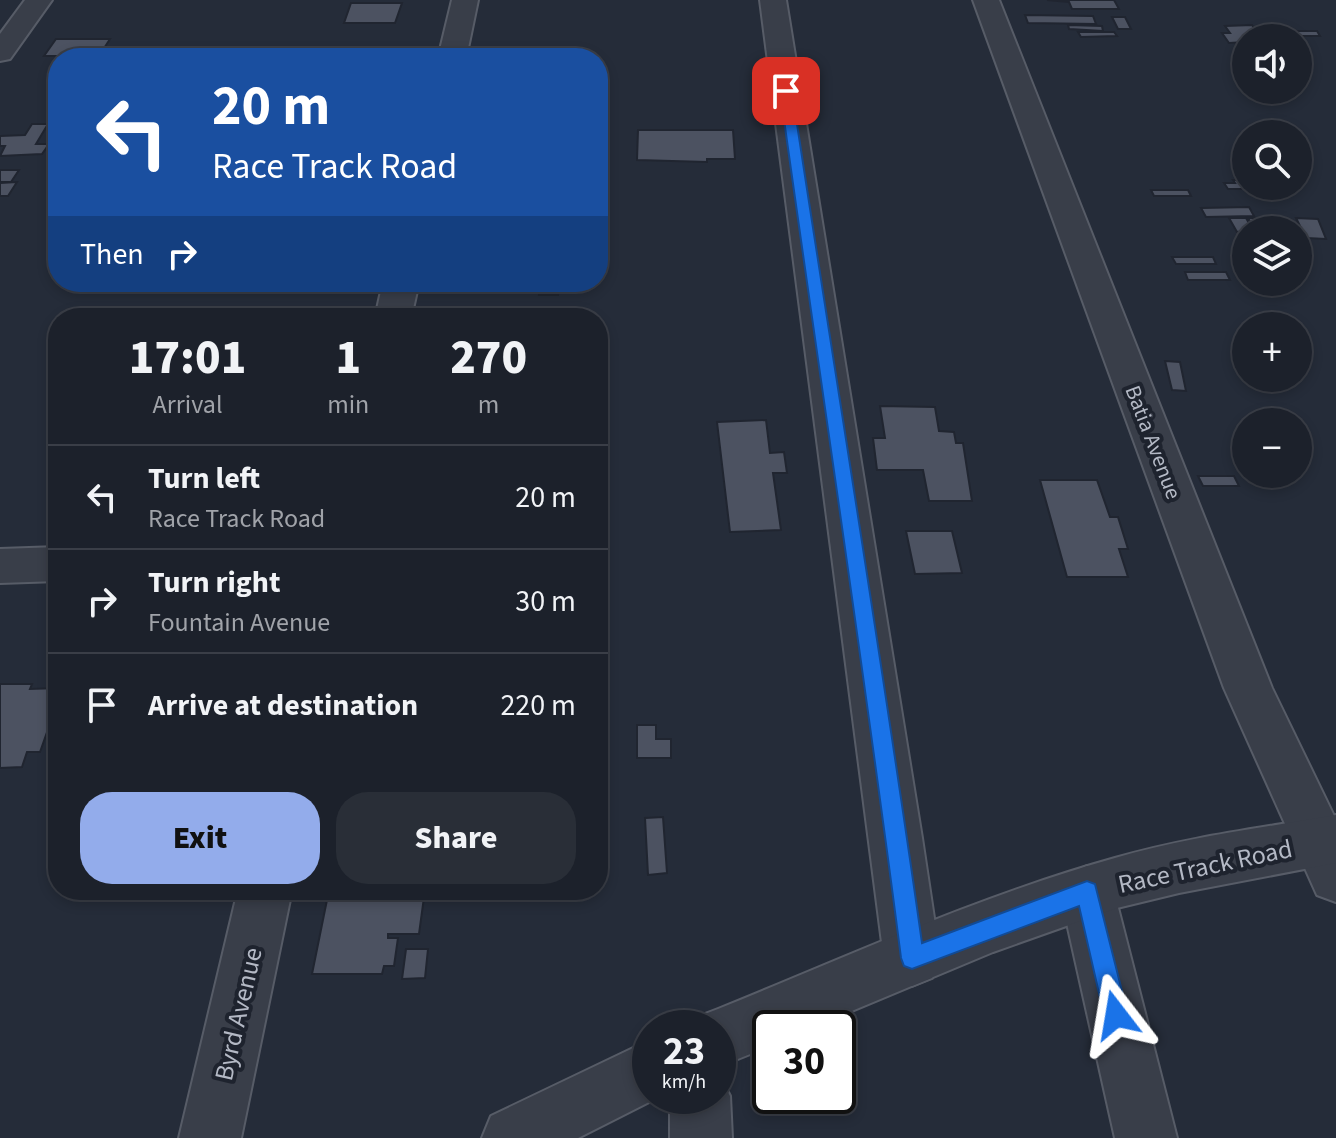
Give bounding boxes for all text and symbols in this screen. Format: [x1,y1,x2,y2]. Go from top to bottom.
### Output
map controls [1232,24,1312,488]
button: sound [1232,24,1312,104]
pin [752,57,820,125]
text: 20 m [212,67,330,146]
icon: arrive [764,69,808,113]
icon: left [80,80,184,184]
button: search [1232,120,1312,200]
text: Race Track Road [212,141,457,192]
button: layers [1232,216,1312,296]
icon: right [160,232,204,276]
text: Then [80,233,144,276]
button: + [1232,312,1312,392]
text: 17:01 [129,324,246,392]
text: 1 [335,324,361,392]
text: 270 [450,324,527,392]
street label: Batia Avenue [1117,381,1190,504]
text: Arrival [153,386,223,423]
text: min [327,386,369,423]
text: m [478,386,499,423]
button: − [1232,408,1312,488]
text: Turn left [148,457,260,500]
icon: left [80,475,124,519]
text: 20 m [515,476,576,519]
text: Race Track Road [148,500,325,537]
text: Turn right [148,561,280,604]
icon: right [80,579,124,623]
text: 30 m [515,580,576,623]
text: Fountain Avenue [148,604,330,641]
icon: arrive [80,683,124,727]
text: Arrive at destination [148,684,418,727]
text: 220 m [500,684,576,727]
button: Exit [80,792,320,884]
button: Share [336,792,576,884]
street label: Race Track Road [1115,830,1296,903]
street label: Byrd Avenue [205,944,272,1084]
position arrow [1074,973,1158,1057]
speed limit sign: 30 [752,1010,856,1114]
text: 23 [663,1023,705,1080]
text: km/h [662,1068,706,1096]

